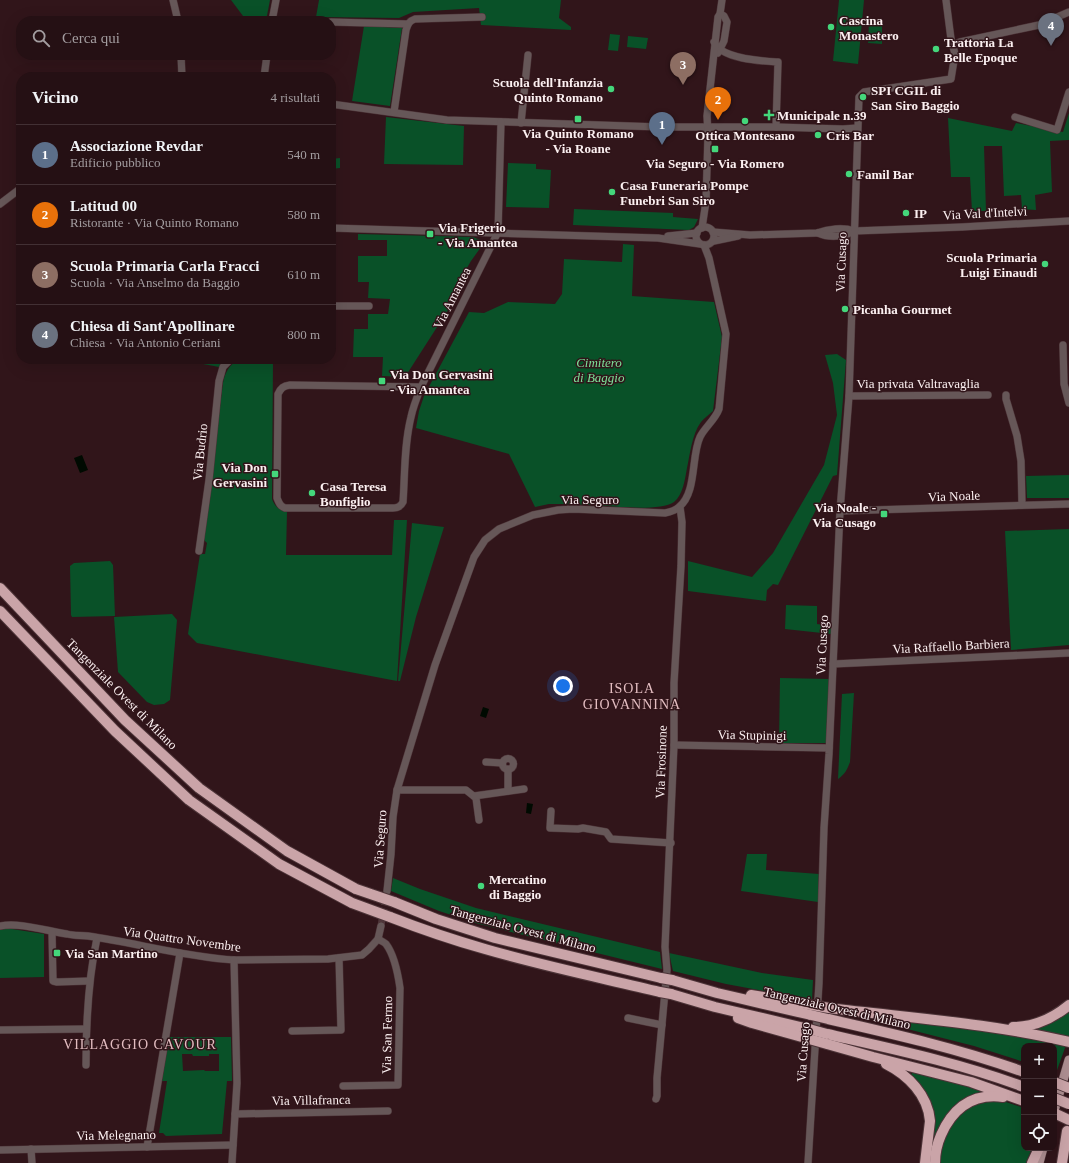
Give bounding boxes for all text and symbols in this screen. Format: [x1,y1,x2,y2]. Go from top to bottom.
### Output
place label: Cascina Monastero [839,13,899,43]
pin: 4 [1038,13,1064,46]
search box [16,16,336,60]
marker: Cascina Monastero [826,22,836,32]
icon: search [30,27,52,49]
text: Cerca qui [62,30,120,46]
place label: Trattoria La Belle Epoque [944,35,1018,65]
marker: Trattoria La Belle Epoque [931,44,941,54]
pin: 3 [670,52,696,85]
place label: Scuola dell'Infanzia Quinto Romano [493,75,603,105]
place label: SPI CGIL di San Siro Baggio [871,83,960,113]
marker: Scuola dell'Infanzia Quinto Romano [606,84,616,94]
pin: 2 [705,87,731,120]
text: Vicino [32,88,79,107]
text: 4 risultati [271,90,320,105]
marker: SPI CGIL di San Siro Baggio [858,92,868,102]
place label: Municipale n.39 [777,108,867,123]
marker: Municipale n.39 [764,110,774,120]
pin: 1 [649,112,675,145]
marker: Via Quinto Romano - Via Roane [573,114,583,124]
marker: Ottica Montesano [740,116,750,126]
place label: Via Quinto Romano - Via Roane [522,126,634,156]
place label: Ottica Montesano [695,128,795,143]
place label: Cris Bar [826,128,874,143]
marker: Cris Bar [813,130,823,140]
text: Associazione Revdar [70,138,203,154]
marker: Via Seguro - Via Romero [710,144,720,154]
text: 1 [42,147,48,162]
text: 540 m [287,147,320,162]
text: Edificio pubblico [70,155,161,170]
place label: Via Seguro - Via Romero [646,156,784,171]
place label: Famil Bar [857,167,914,182]
marker: Famil Bar [844,169,854,179]
place label: Casa Funeraria Pompe Funebri San Siro [620,178,749,208]
marker: Casa Funeraria Pompe Funebri San Siro [607,187,617,197]
text: Latitud 00 [70,198,137,214]
street label: Via Val d'Intelvi [942,203,1028,223]
place label: IP [914,206,927,221]
text: 2 [42,207,48,222]
text: 580 m [287,207,320,222]
marker: IP [901,208,911,218]
text: Ristorante · Via Quinto Romano [70,215,239,230]
place label: Via Frigerio - Via Amantea [438,220,518,250]
marker: Via Frigerio - Via Amantea [425,229,435,239]
street label: Via Cusago [832,232,850,292]
place label: Scuola Primaria Luigi Einaudi [946,250,1037,280]
text: Scuola Primaria Carla Fracci [70,258,260,274]
marker: Scuola Primaria Luigi Einaudi [1040,259,1050,269]
street label: Via Amantea [430,264,474,331]
text: 3 [42,267,48,282]
text: 610 m [287,267,320,282]
text: Scuola · Via Anselmo da Baggio [70,275,240,290]
place label: Picanha Gourmet [853,302,952,317]
marker: Picanha Gourmet [840,304,850,314]
text: Chiesa di Sant'Apollinare [70,318,235,334]
text: 4 [42,327,48,342]
text: 800 m [287,327,320,342]
text: Chiesa · Via Antonio Ceriani [70,335,221,350]
park label: Cimitero di Baggio [574,355,625,385]
place label: Via Don Gervasini - Via Amantea [390,367,493,397]
marker: Via Don Gervasini - Via Amantea [377,376,387,386]
street label: Via privata Valtravaglia [856,376,980,391]
street label: Via Budrio [190,423,210,481]
place label: Via Don Gervasini [213,460,268,490]
marker: Via Don Gervasini [270,469,280,479]
place label: Casa Teresa Bonfiglio [320,479,387,509]
marker: Casa Teresa Bonfiglio [307,488,317,498]
street label: Via Noale [928,488,981,504]
street label: Via Seguro [561,492,619,507]
place label: Via Noale - Via Cusago [813,500,876,530]
marker: Via Noale - Via Cusago [879,509,889,519]
street label: Via Cusago [813,615,831,675]
street label: Via Raffaello Barbiera [892,635,1010,657]
street label: Tangenziale Ovest di Milano [64,636,180,752]
your location [553,676,573,696]
district label: ISOLA GIOVANNINA [583,681,681,712]
street label: Via Frosinone [652,725,670,799]
street label: Via Stupinigi [717,727,787,743]
street label: Via Seguro [370,810,390,868]
place label: Mercatino di Baggio [489,872,547,902]
marker: Mercatino di Baggio [476,881,486,891]
street label: Tangenziale Ovest di Milano [448,902,598,956]
street label: Via Quattro Novembre [122,923,242,955]
place label: Via San Martino [65,946,158,961]
marker: Via San Martino [52,948,62,958]
street label: Tangenziale Ovest di Milano [762,984,912,1032]
street label: Via San Fermo [379,996,395,1074]
street label: Via Cusago [793,1021,813,1083]
district label: VILLAGGIO CAVOUR [63,1037,217,1052]
map controls [1021,1043,1057,1151]
button: + [1021,1043,1057,1079]
button: − [1021,1079,1057,1115]
street label: Via Villafranca [272,1092,351,1108]
button: locate [1021,1115,1057,1151]
street label: Via Melegnano [76,1127,156,1143]

